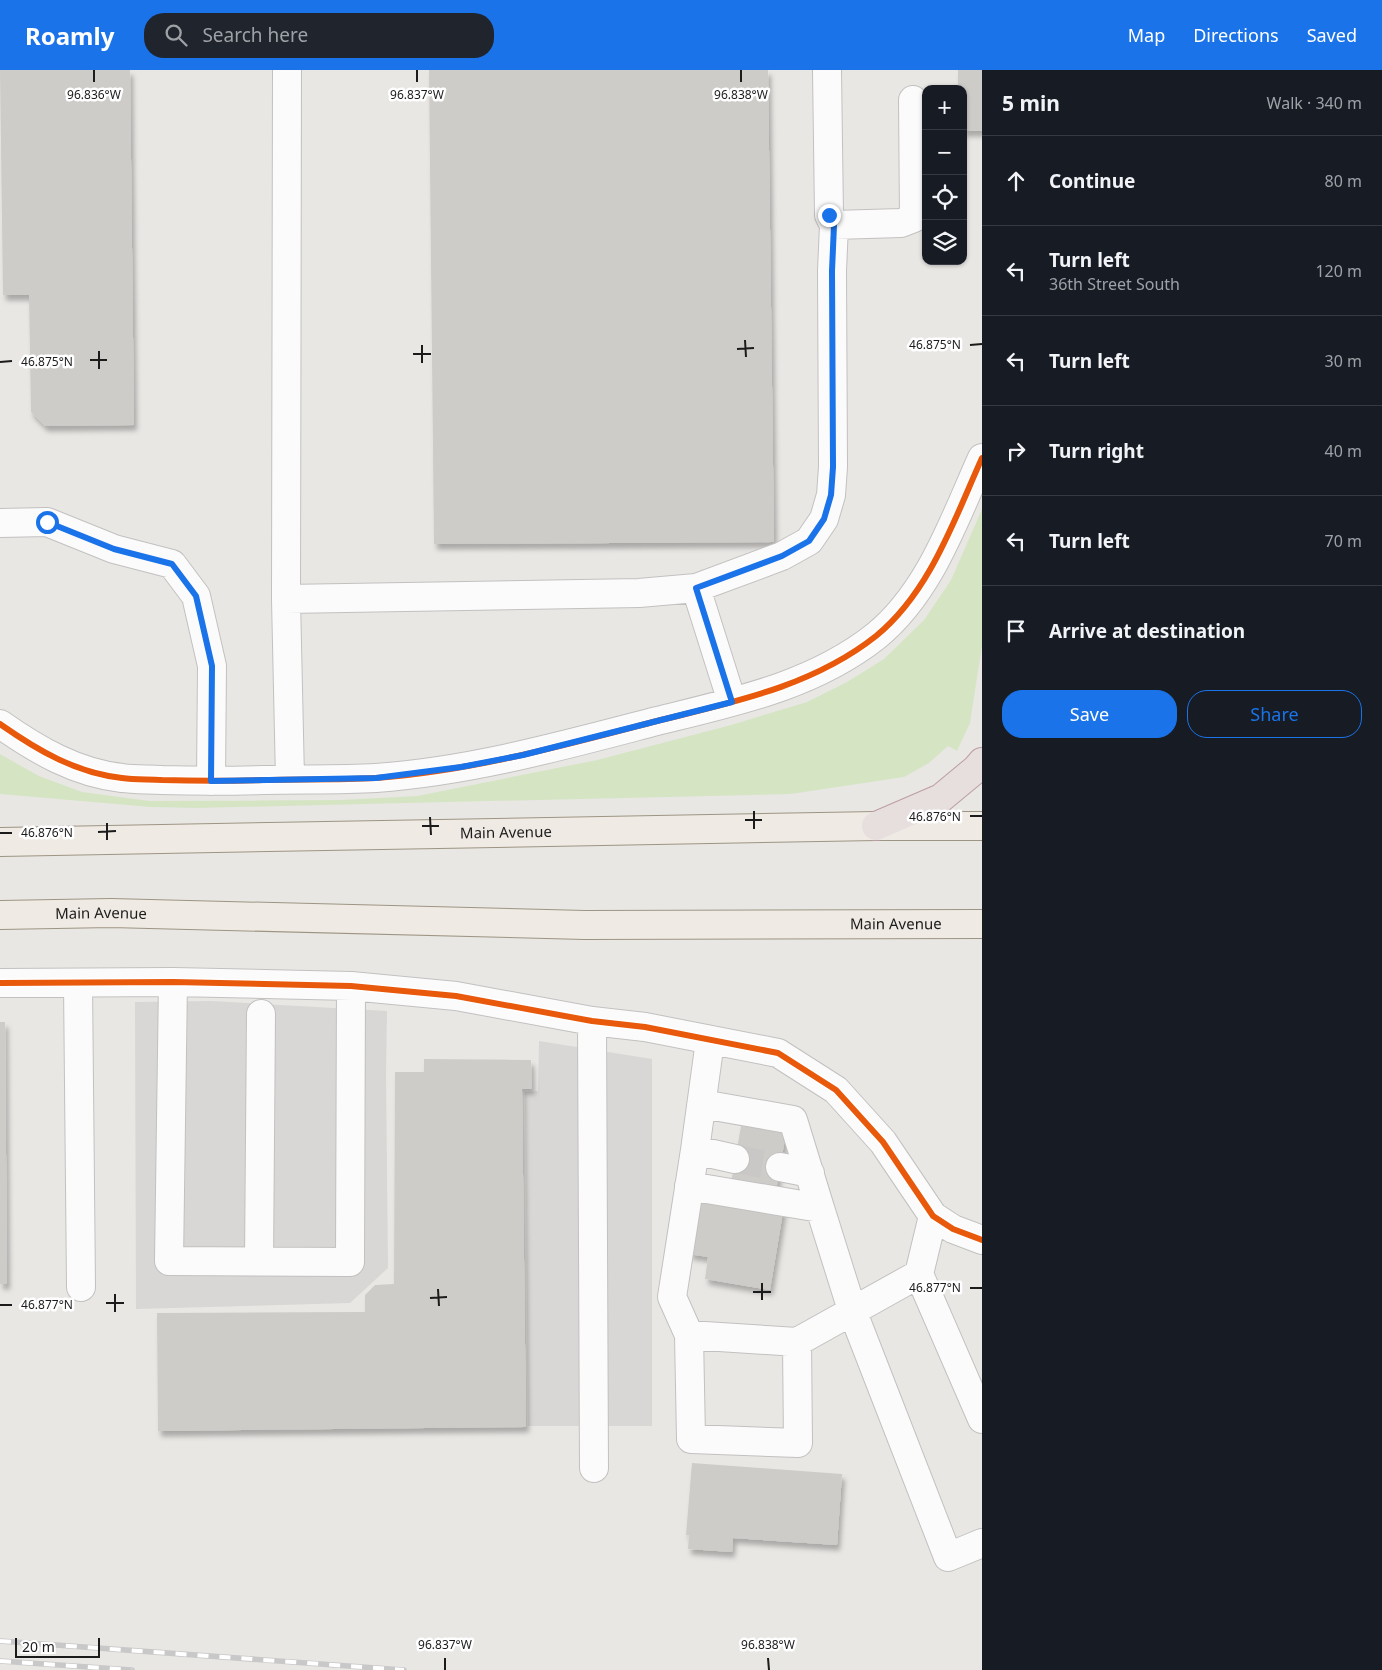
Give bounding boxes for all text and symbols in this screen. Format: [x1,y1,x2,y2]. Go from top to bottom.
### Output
search box [144,13,494,58]
text: Roamly [25,19,114,52]
icon: search [162,21,190,49]
text: Search here [202,22,308,48]
text: Map [1128,23,1165,47]
text: Directions [1193,23,1279,47]
text: Saved [1307,23,1357,47]
map controls [922,85,967,265]
button: + [922,85,967,130]
text: 96.836°W [67,86,121,103]
text: 96.837°W [390,86,444,103]
text: 96.838°W [714,86,768,103]
text: 5 min [1002,89,1060,117]
text: Walk · 340 m [1267,92,1362,114]
button: − [922,130,967,175]
icon: ahead [1002,167,1030,195]
text: Continue [1049,168,1135,194]
text: 80 m [1325,170,1362,192]
button: locate [922,175,967,220]
route end [818,204,841,227]
button: layers [922,220,967,265]
text: Turn left [1049,247,1130,273]
icon: left [1002,257,1030,285]
text: 120 m [1315,260,1362,282]
text: 36th Street South [1049,273,1180,295]
text: 46.875°N [909,336,961,353]
icon: left [1002,347,1030,375]
text: Turn left [1049,348,1130,374]
text: 30 m [1325,350,1362,372]
text: 46.875°N [21,353,73,370]
icon: right [1002,437,1030,465]
text: Turn right [1049,438,1144,464]
text: 40 m [1325,440,1362,462]
route start [36,511,59,534]
icon: left [1002,527,1030,555]
text: Turn left [1049,528,1130,554]
text: 70 m [1325,530,1362,552]
icon: arrive [1002,617,1030,645]
text: Arrive at destination [1049,618,1245,644]
button: Save [1002,690,1177,738]
button: Share [1187,690,1362,738]
text: 46.876°N [909,808,961,825]
street label: Main Avenue [460,821,552,843]
text: 46.876°N [21,824,73,841]
street label: Main Avenue [55,902,147,923]
street label: Main Avenue [850,913,942,933]
text: 46.877°N [909,1279,961,1296]
text: 46.877°N [21,1296,73,1313]
scale bar [15,1635,100,1658]
text: 96.837°W [418,1636,472,1653]
text: 96.838°W [741,1636,795,1653]
text: 20 m [22,1637,55,1656]

